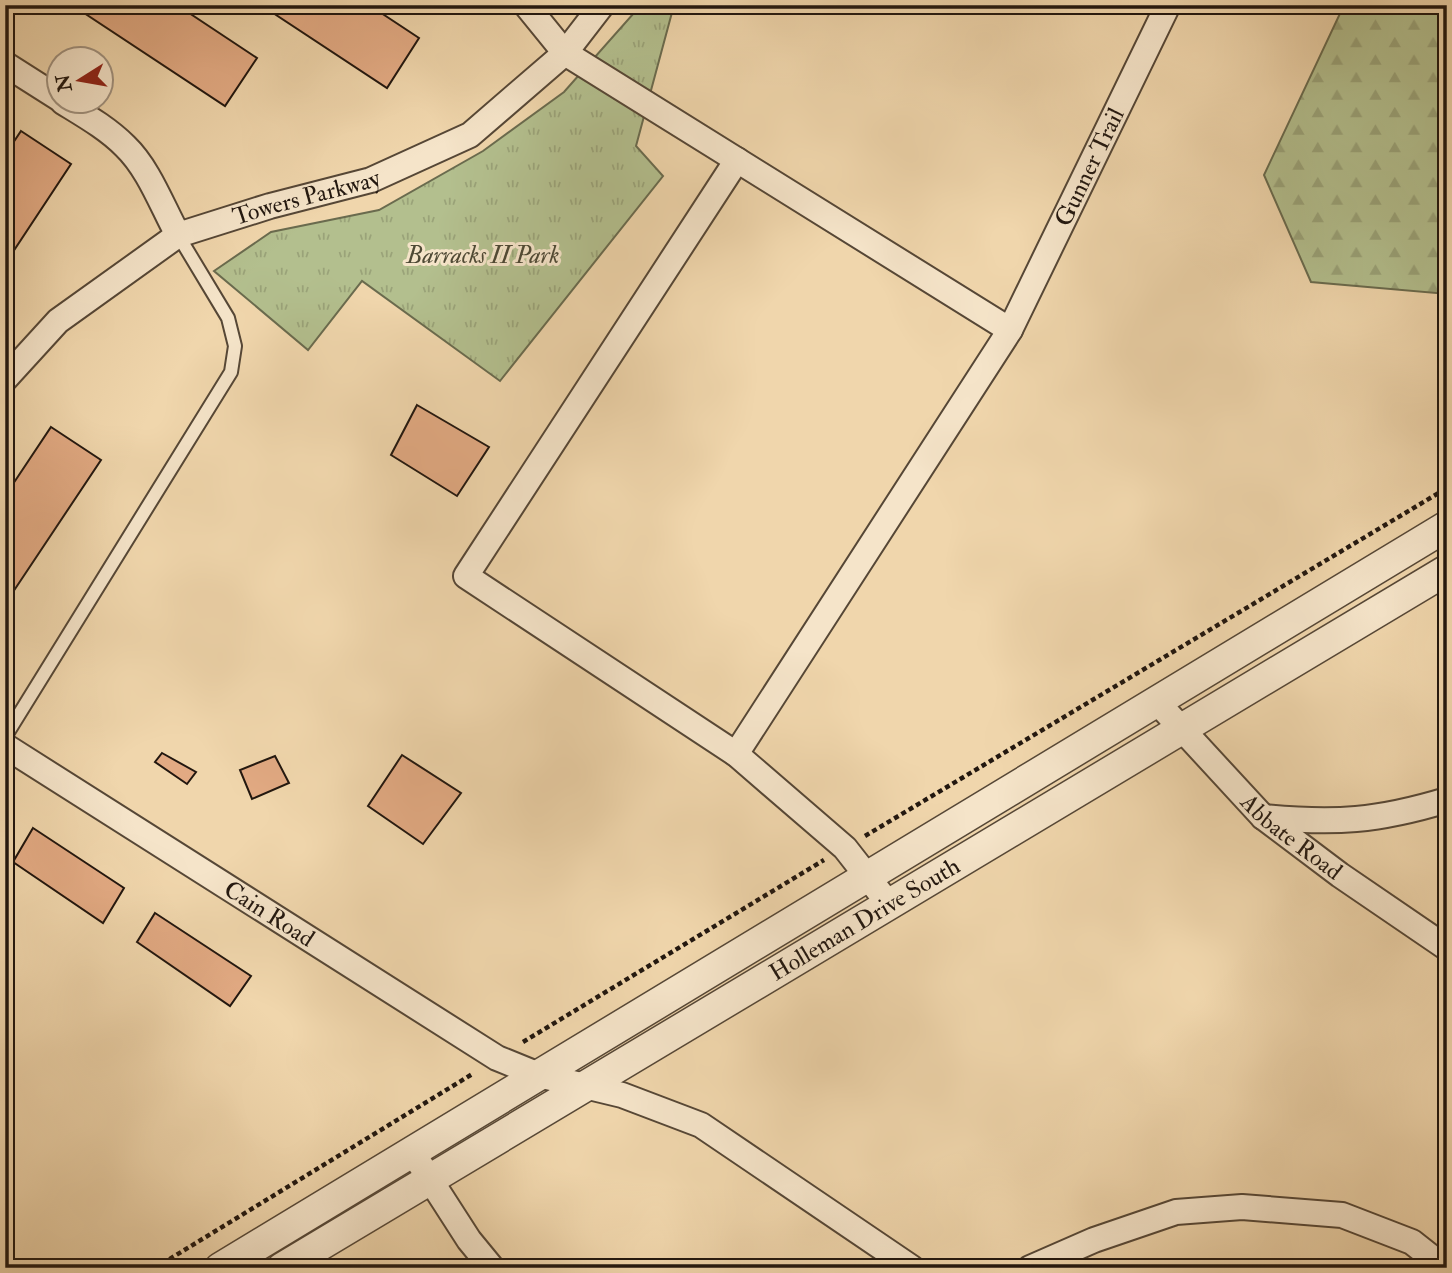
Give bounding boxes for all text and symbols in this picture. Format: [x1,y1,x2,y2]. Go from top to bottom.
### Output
north arrow [46,46,116,116]
text: N [51,71,78,95]
street label: Gunner Trail [1048,103,1132,232]
street label: Towers Parkway [229,163,386,233]
park label: Barracks II Park [406,240,559,271]
street label: Abbate Road [1233,787,1348,887]
street label: Holleman Drive South [764,850,966,988]
street label: Cain Road [218,874,320,954]

